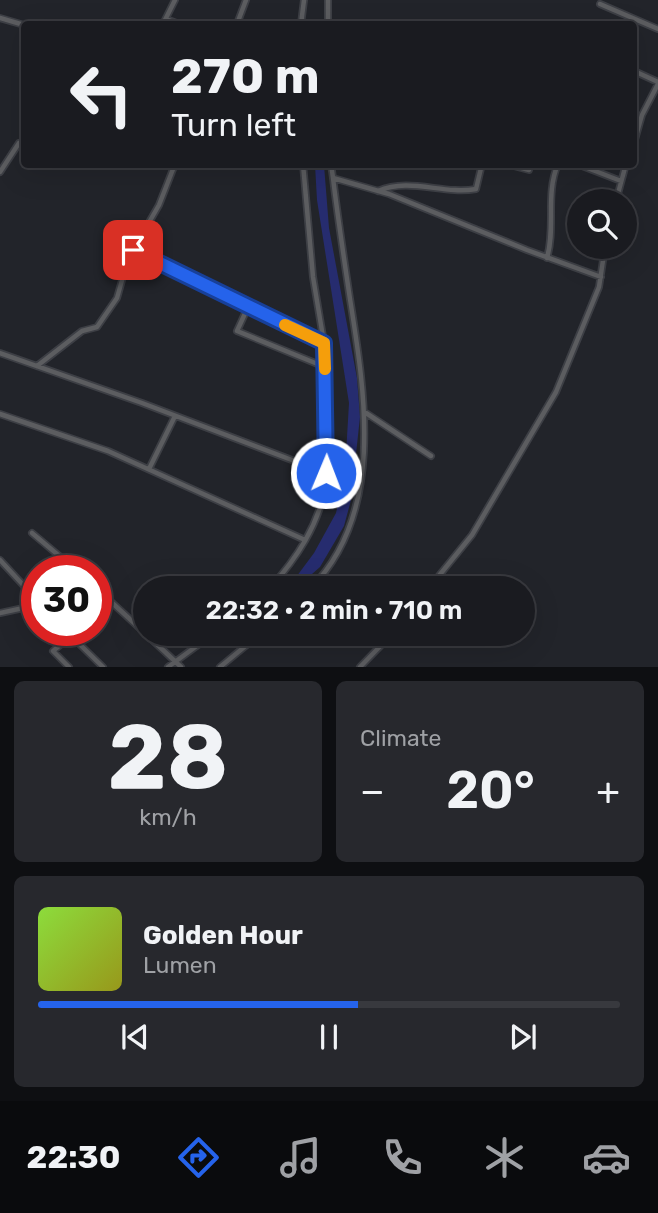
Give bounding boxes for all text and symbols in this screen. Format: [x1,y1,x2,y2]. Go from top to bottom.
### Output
text: 270 m [171,47,320,105]
icon: left [56,49,147,140]
text: Turn left [171,106,296,144]
map controls [567,189,637,259]
button: search [567,189,637,259]
pin [103,220,163,280]
icon: arrive [114,231,152,269]
position arrow [289,436,363,510]
speed limit sign: 30 [21,555,112,646]
text: 22:32 · 2 min · 710 m [206,595,462,626]
text: 28 [108,703,228,811]
text: Climate [360,724,441,752]
text: 20° [446,759,535,821]
text: − [360,768,385,814]
text: + [596,768,620,814]
text: km/h [139,803,197,831]
text: Golden Hour [143,920,303,951]
text: Lumen [143,951,217,979]
icon: previous [116,1018,154,1056]
icon: pause [310,1018,348,1056]
icon: next [504,1018,542,1056]
icon: directions [174,1133,223,1182]
icon: music [276,1133,325,1182]
icon: phone [378,1133,427,1182]
icon: climate [480,1133,529,1182]
icon: car [582,1133,631,1182]
text: 22:30 [27,1138,120,1176]

